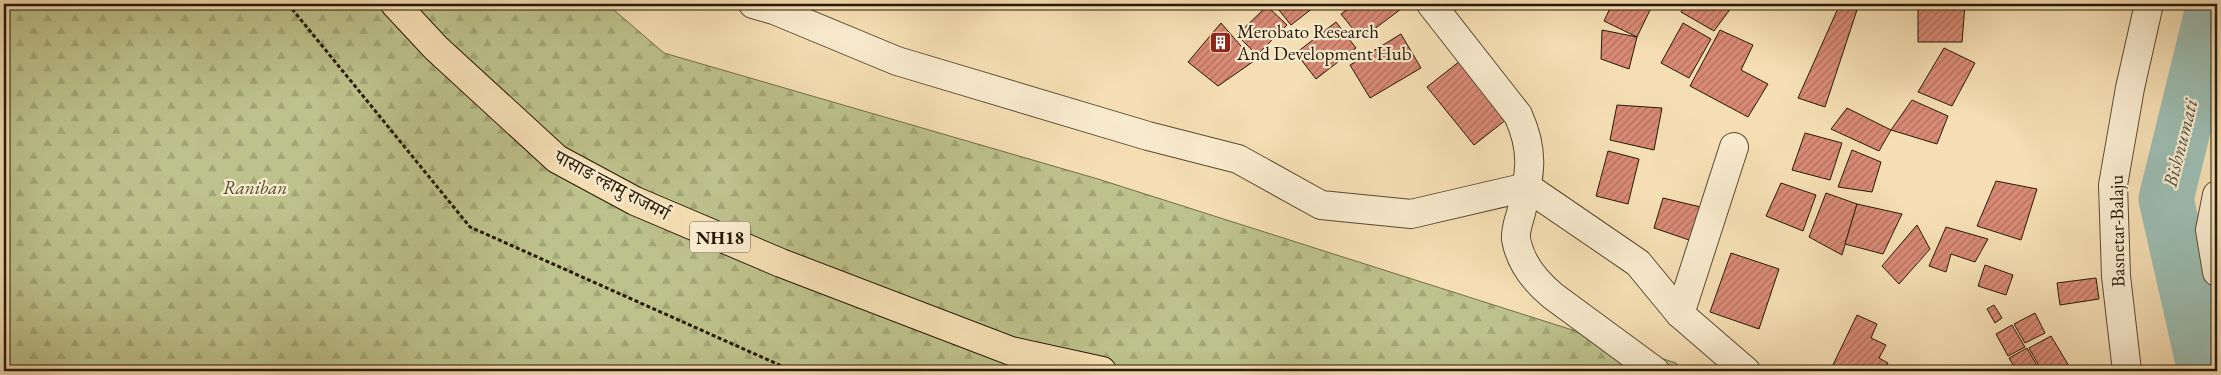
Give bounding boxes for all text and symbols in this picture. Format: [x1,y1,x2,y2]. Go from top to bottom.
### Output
place label: Merobato Research And Development Hub [1236,19,1412,66]
building icon: Merobato Research And Development Hub [1209,30,1233,54]
water label: Bishnumati [2156,95,2204,191]
street label: पासाङ ल्हामु राजमर्ग [549,144,675,226]
park label: Raniban [223,175,287,200]
street label: Basnetar-Balaju [2104,175,2130,287]
road number: NH18 [690,222,750,252]

